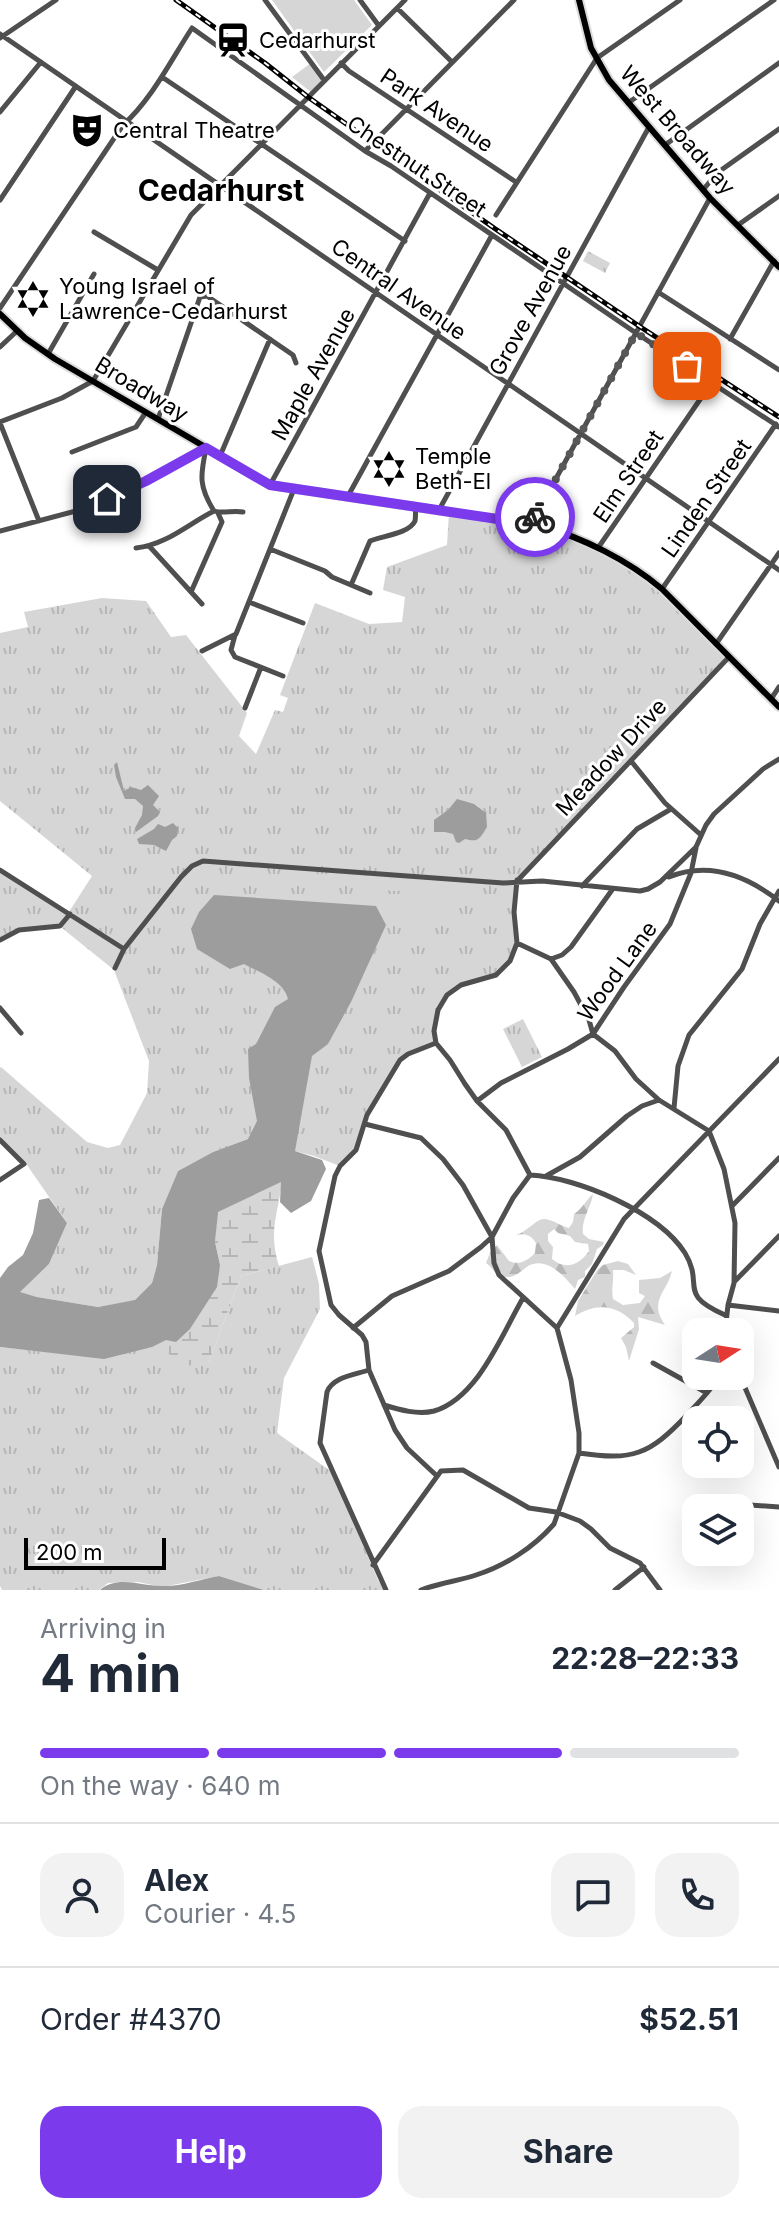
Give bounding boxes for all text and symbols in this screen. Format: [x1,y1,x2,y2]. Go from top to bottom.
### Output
station icon: Cedarhurst [214,21,252,59]
place label: Cedarhurst [259,27,375,53]
street label: West Broadway [615,60,741,200]
street label: Park Avenue [376,63,498,157]
street label: Chestnut Street [343,110,491,222]
theatre icon: Central Theatre [68,111,106,149]
place label: Central Theatre [113,117,275,143]
district label: Cedarhurst [138,172,304,208]
street label: Central Avenue [327,233,471,345]
street label: Grove Avenue [483,240,577,380]
place label: Young Israel of Lawrence-Cedarhurst [59,273,288,324]
synagogue icon: Young Israel of Lawrence-Cedarhurst [14,280,52,318]
street label: Maple Avenue [266,303,360,445]
pin [653,332,721,400]
icon: bag [665,344,709,388]
street label: Broadway [91,351,193,427]
street label: Elm Street [588,425,668,527]
street label: Linden Street [656,434,756,562]
place label: Temple Beth-El [415,443,491,494]
synagogue icon: Temple Beth-El [370,450,408,488]
pin [73,465,141,533]
icon: home [85,477,129,521]
courier [495,477,575,557]
icon: bike [513,495,557,539]
street label: Meadow Drive [550,693,672,821]
street label: Wood Lane [572,916,662,1026]
north arrow [682,1318,754,1390]
map controls [682,1318,754,1566]
button: locate [682,1406,754,1478]
button: layers [682,1494,754,1566]
scale bar [24,1534,166,1570]
text: 200 m [36,1539,103,1565]
text: Arriving in [40,1613,166,1644]
text: 22:28–22:33 [551,1640,739,1676]
text: 4 min [40,1642,181,1705]
text: On the way · 640 m [40,1770,281,1801]
button: person [40,1853,124,1937]
button: chat [551,1853,635,1937]
button: phone [655,1853,739,1937]
text: Alex [144,1862,209,1898]
text: Courier · 4.5 [144,1898,296,1929]
text: Order #4370 [40,2001,222,2037]
text: $52.51 [639,2001,739,2037]
button: Help [40,2106,382,2198]
button: Share [398,2106,739,2198]

